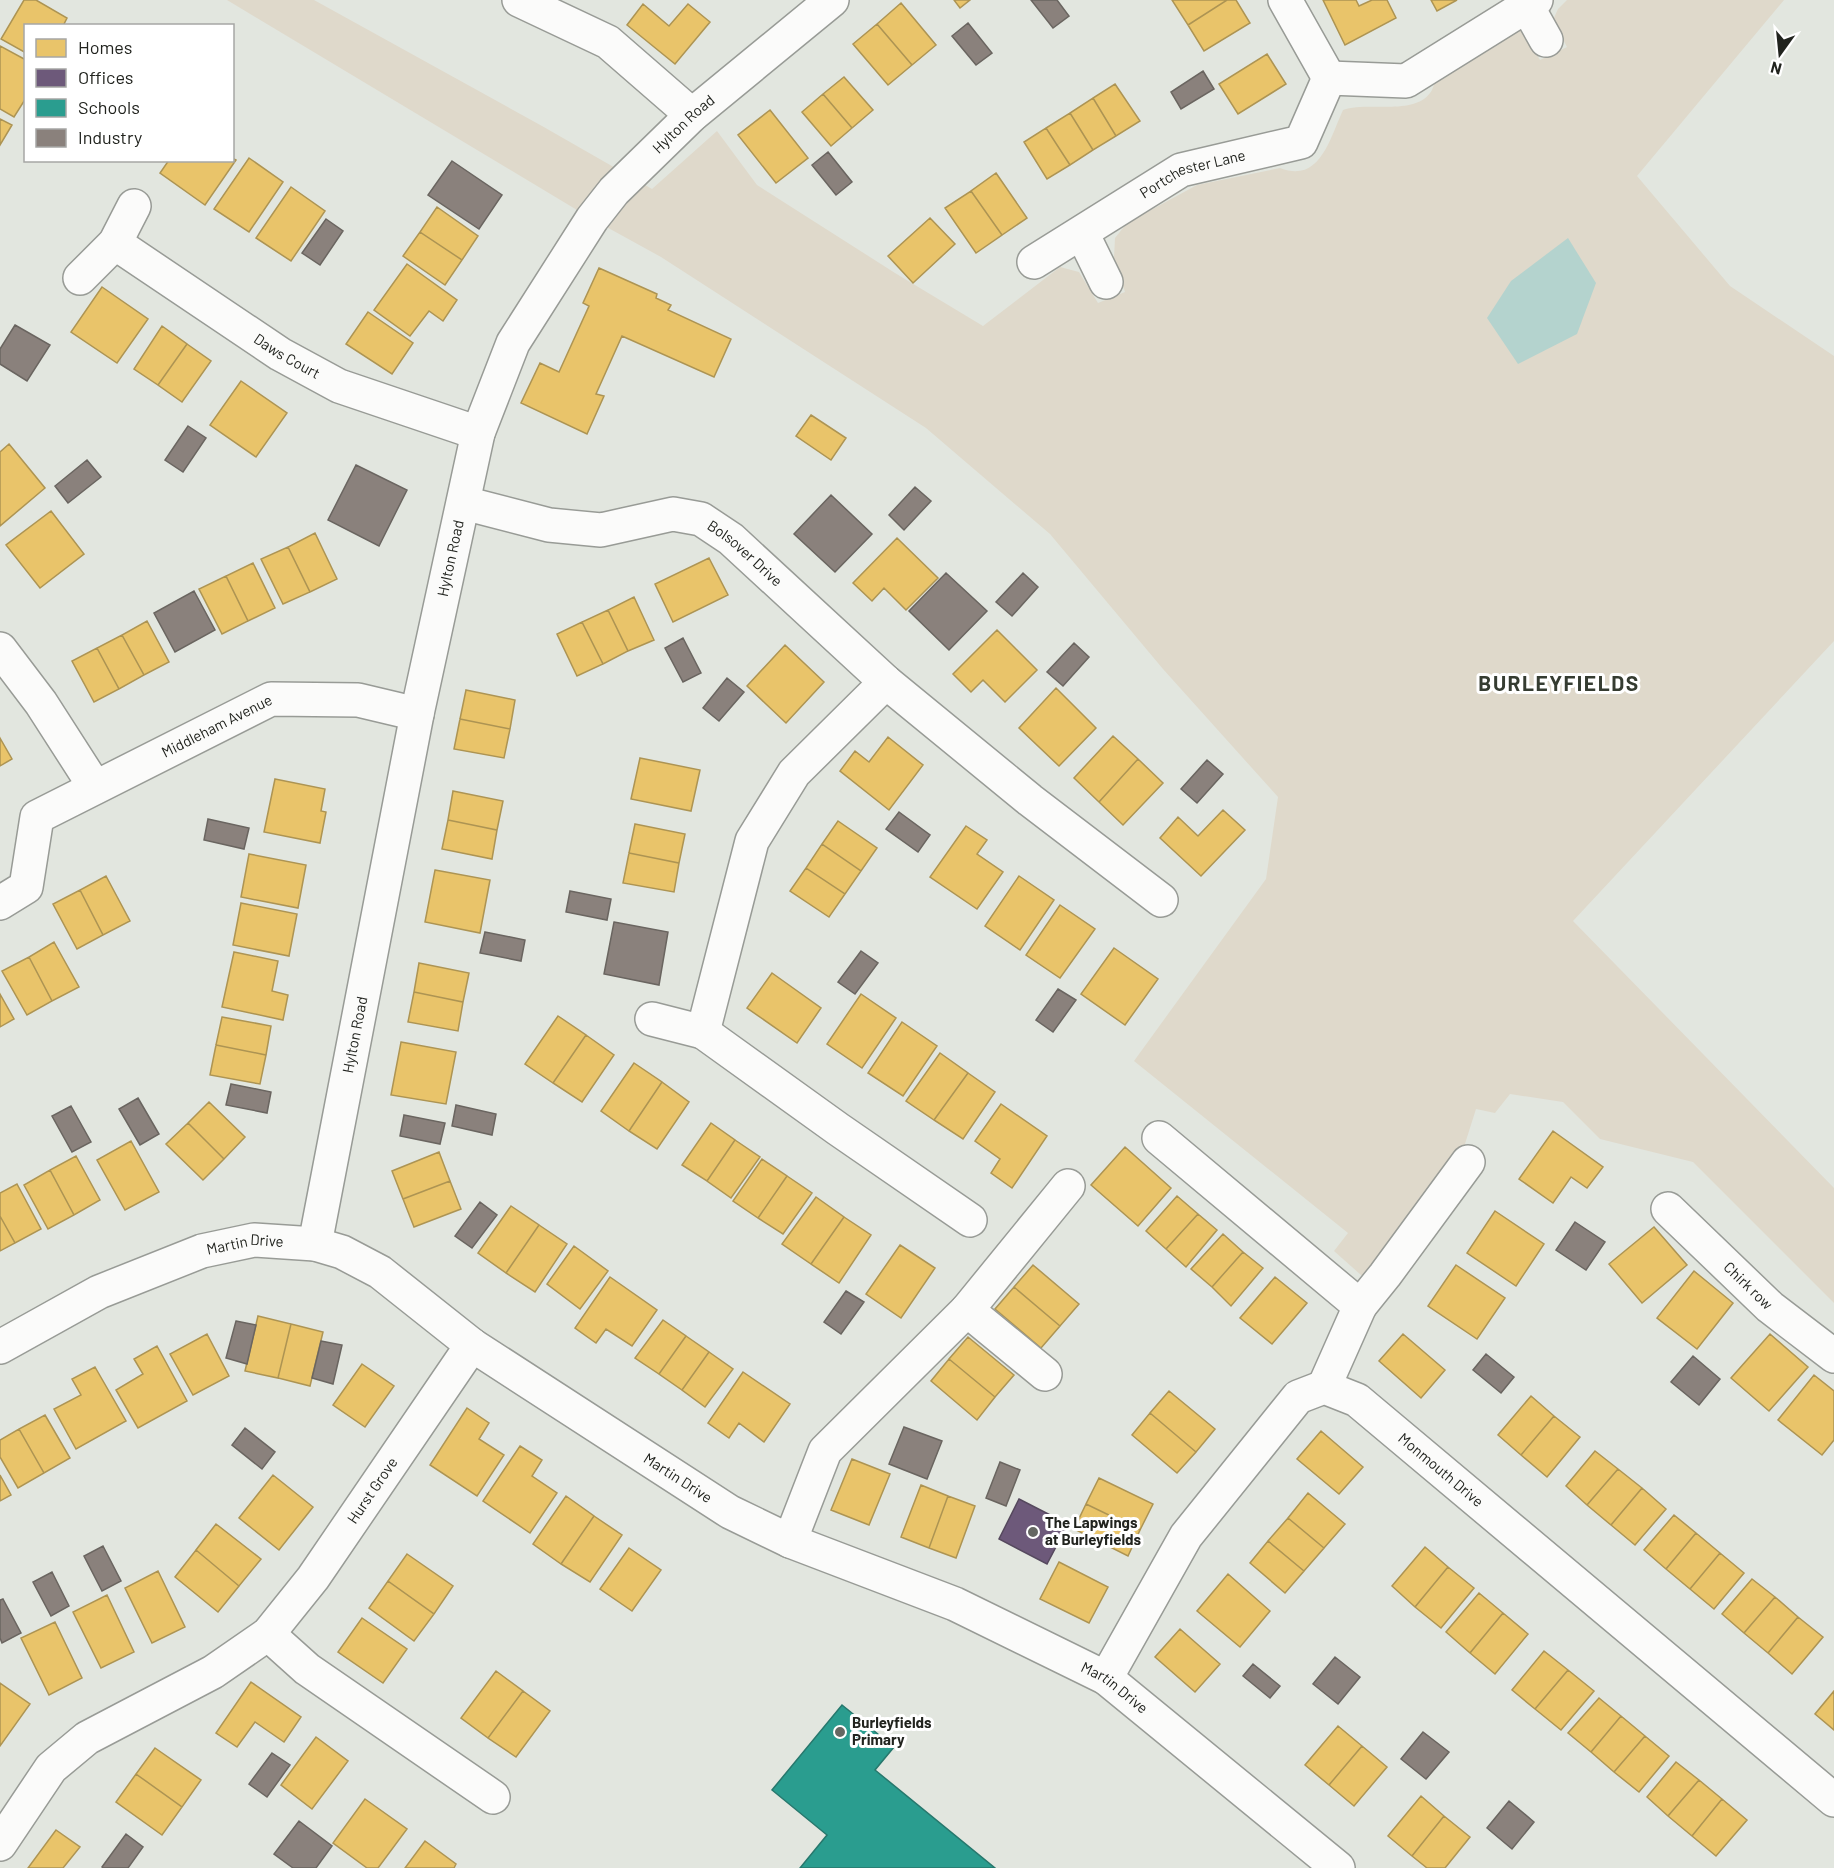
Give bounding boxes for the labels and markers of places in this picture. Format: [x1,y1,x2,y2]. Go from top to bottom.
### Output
place label: The Lapwings at Burleyfields [1045,1513,1142,1548]
marker: The Lapwings at Burleyfields [1026,1525,1040,1539]
place label: Burleyfields Primary [852,1713,932,1748]
marker: Burleyfields Primary [833,1725,847,1739]

